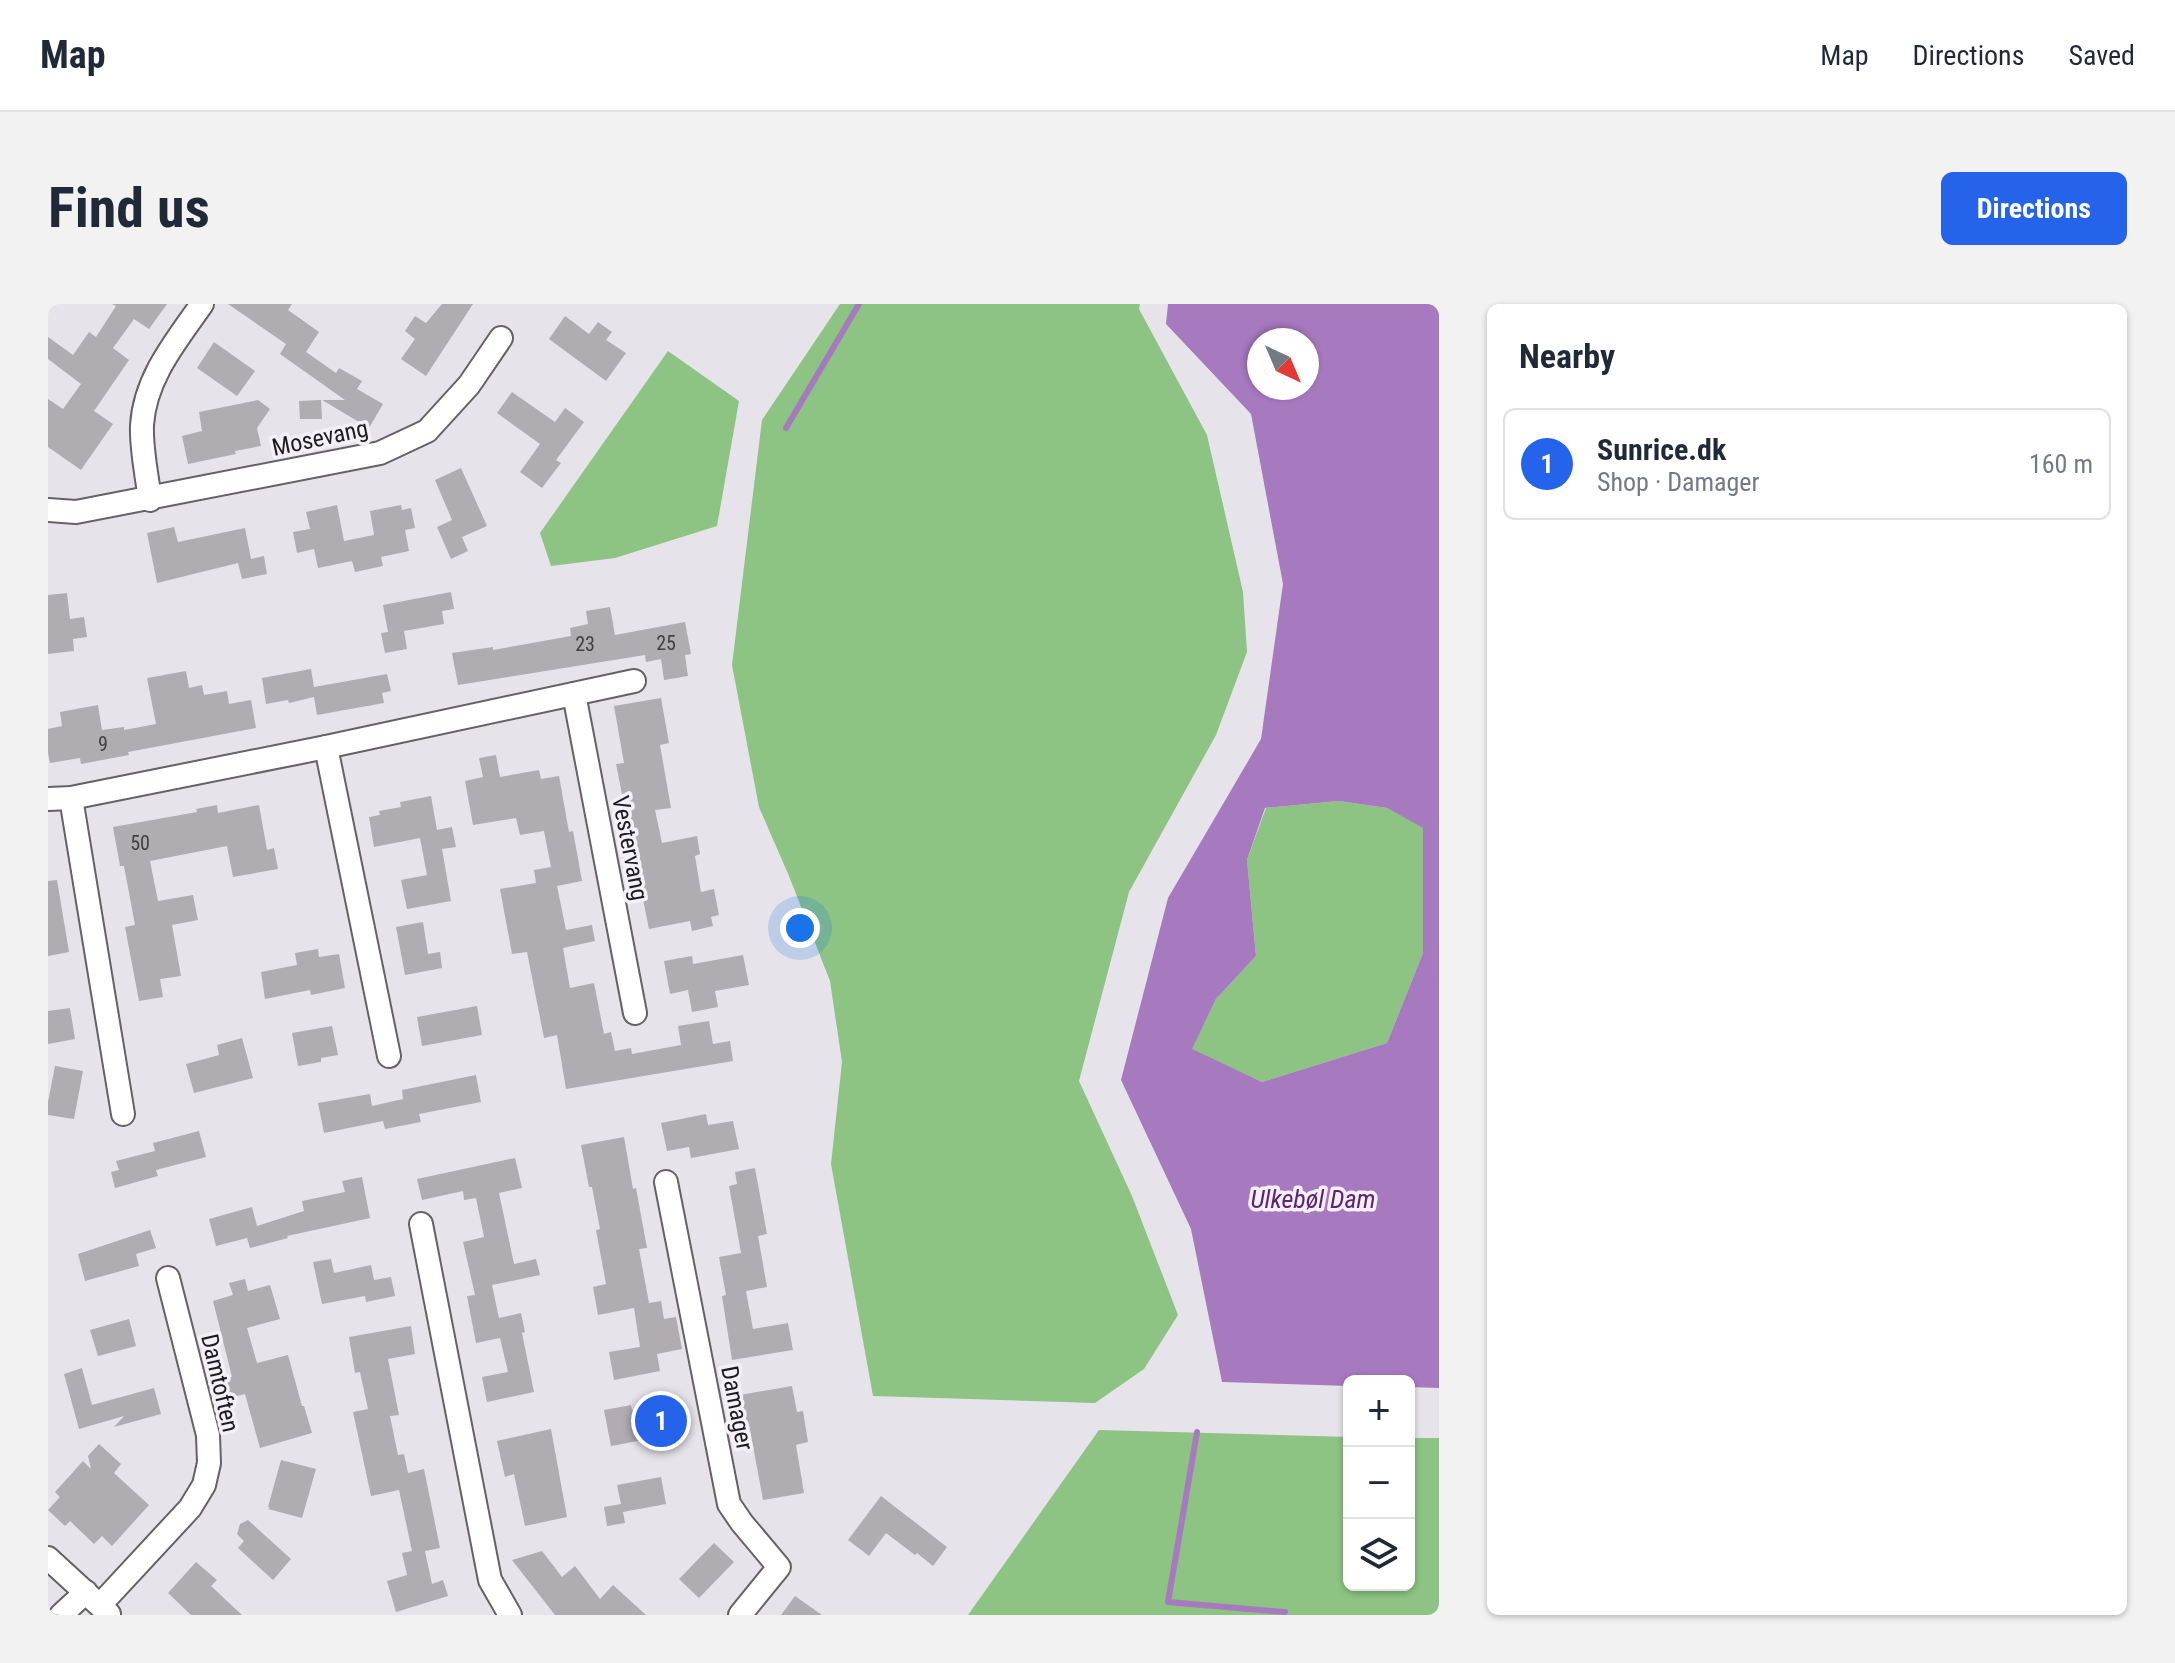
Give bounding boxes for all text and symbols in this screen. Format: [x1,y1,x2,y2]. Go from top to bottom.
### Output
text: Map [40,33,106,77]
text: Map [1820,39,1869,72]
text: Directions [1913,39,2024,72]
text: Saved [2068,39,2135,72]
button: Directions [1941,172,2127,245]
text: Find us [48,175,210,241]
north arrow [1247,328,1319,400]
text: Nearby [1519,336,1615,376]
street label: Mosevang [270,414,370,462]
text: Sunrice.dk [1597,432,1726,467]
text: 1 [1540,449,1554,479]
text: 160 m [2029,449,2093,479]
text: Shop · Damager [1597,467,1759,497]
house number: 25 [656,631,676,655]
house number: 23 [575,632,595,656]
house number: 9 [98,732,108,756]
street label: Vestervang [606,793,654,903]
house number: 50 [130,831,150,855]
your location [780,908,820,948]
water label: Ulkebøl Dam [1250,1184,1376,1214]
street label: Damtoften [195,1331,245,1435]
street label: Damager [715,1364,759,1452]
map controls [1343,1375,1415,1591]
button: + [1343,1375,1415,1447]
pin: 1 [635,1391,687,1451]
button: − [1343,1447,1415,1519]
button: layers [1343,1519,1415,1591]

